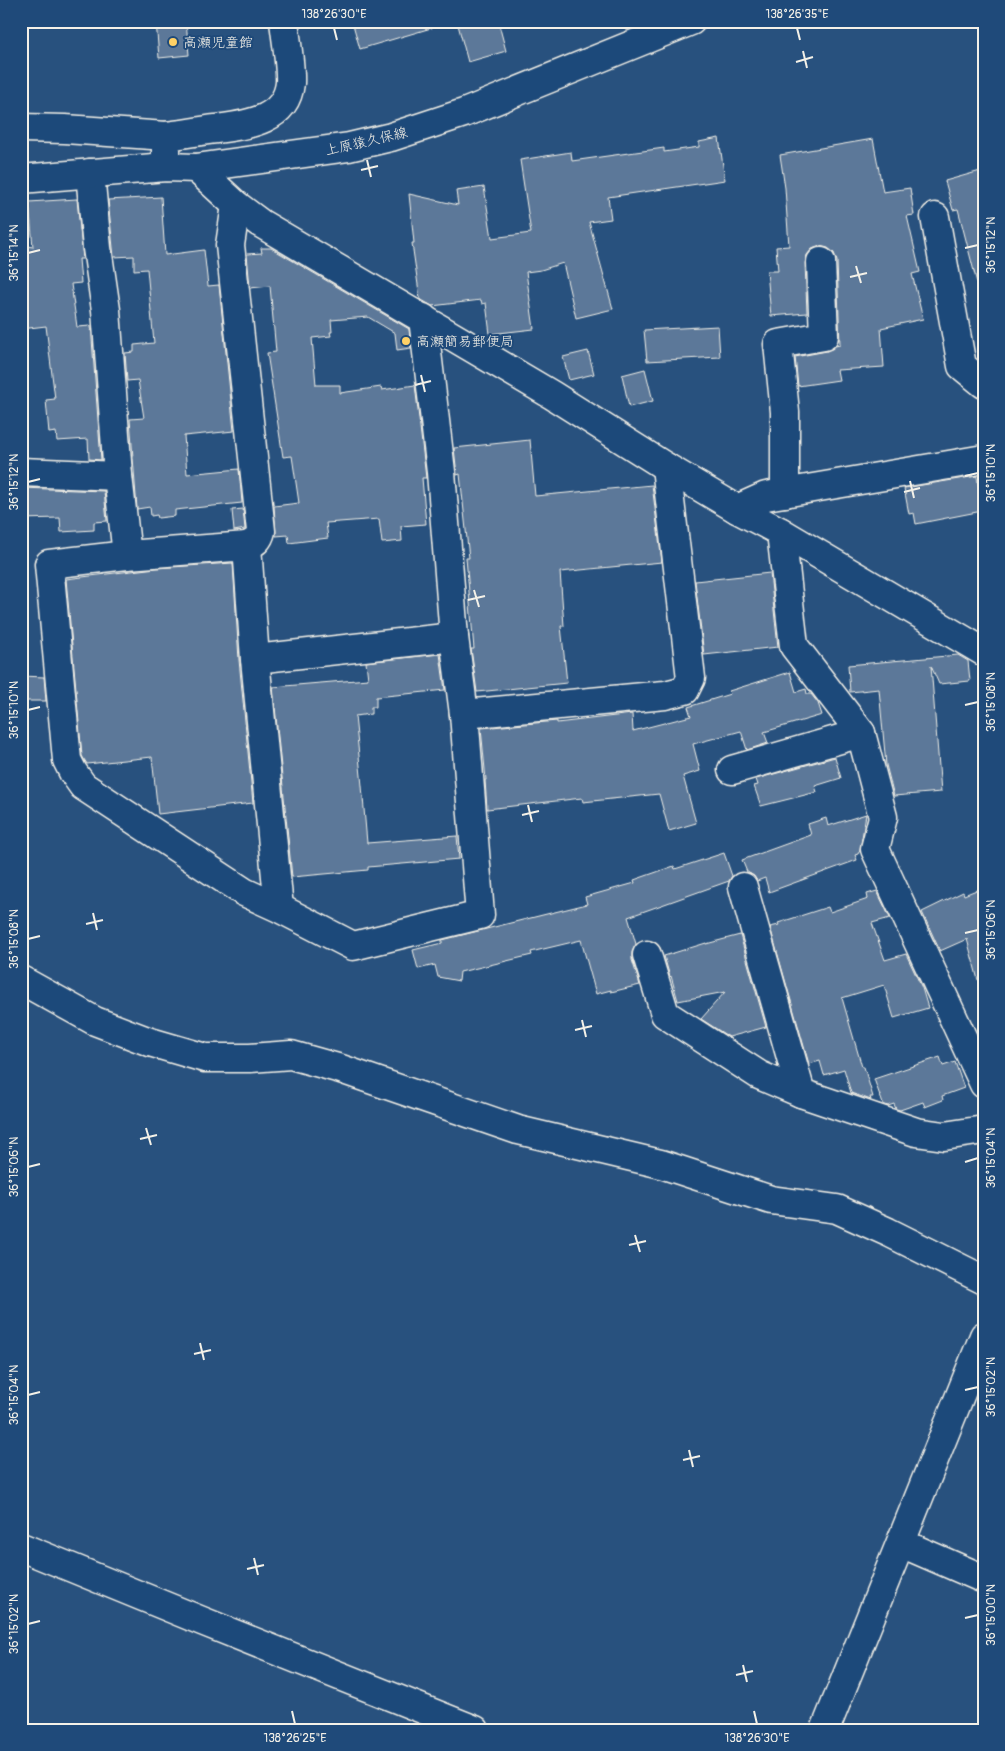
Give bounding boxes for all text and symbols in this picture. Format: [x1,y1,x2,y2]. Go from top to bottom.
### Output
text: 138°26'30"E [302,7,366,22]
text: 138°26'35"E [765,7,829,22]
place label: 高瀬児童館 [183,34,253,51]
marker: 高瀬児童館 [167,36,179,48]
street label: 上原猿久保線 [323,124,409,159]
text: 36°15'12"N [984,217,999,273]
text: 36°15'14"N [7,224,22,282]
place label: 高瀬簡易郵便局 [416,333,514,350]
marker: 高瀬簡易郵便局 [400,335,412,347]
text: 36°15'10"N [984,444,999,502]
text: 36°15'12"N [7,454,22,510]
text: 36°15'08"N [984,672,999,732]
text: 36°15'10"N [7,681,22,739]
text: 36°15'06"N [984,900,999,960]
text: 36°15'08"N [7,909,22,969]
text: 36°15'04"N [984,1128,999,1188]
text: 36°15'06"N [7,1137,22,1197]
text: 36°15'02"N [984,1357,999,1417]
text: 36°15'04"N [7,1365,22,1425]
text: 36°15'00"N [984,1584,999,1646]
text: 36°15'02"N [7,1594,22,1654]
text: 138°26'25"E [263,1731,327,1746]
text: 138°26'30"E [725,1731,789,1746]

